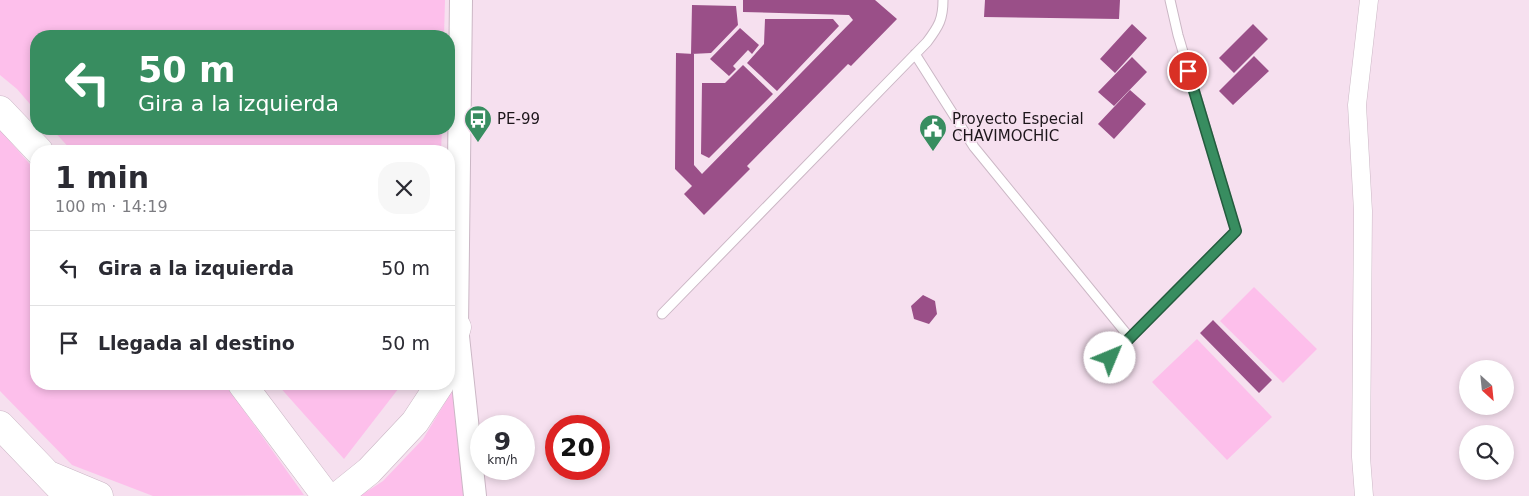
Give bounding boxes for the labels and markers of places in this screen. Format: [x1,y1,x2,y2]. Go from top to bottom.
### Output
pin [1167,50,1209,92]
bus stop icon: PE-99 [463,104,493,143]
place label: PE-99 [497,110,540,128]
place label: Proyecto Especial CHAVIMOCHIC [952,110,1084,145]
public building icon: Proyecto Especial CHAVIMOCHIC [918,113,948,152]

